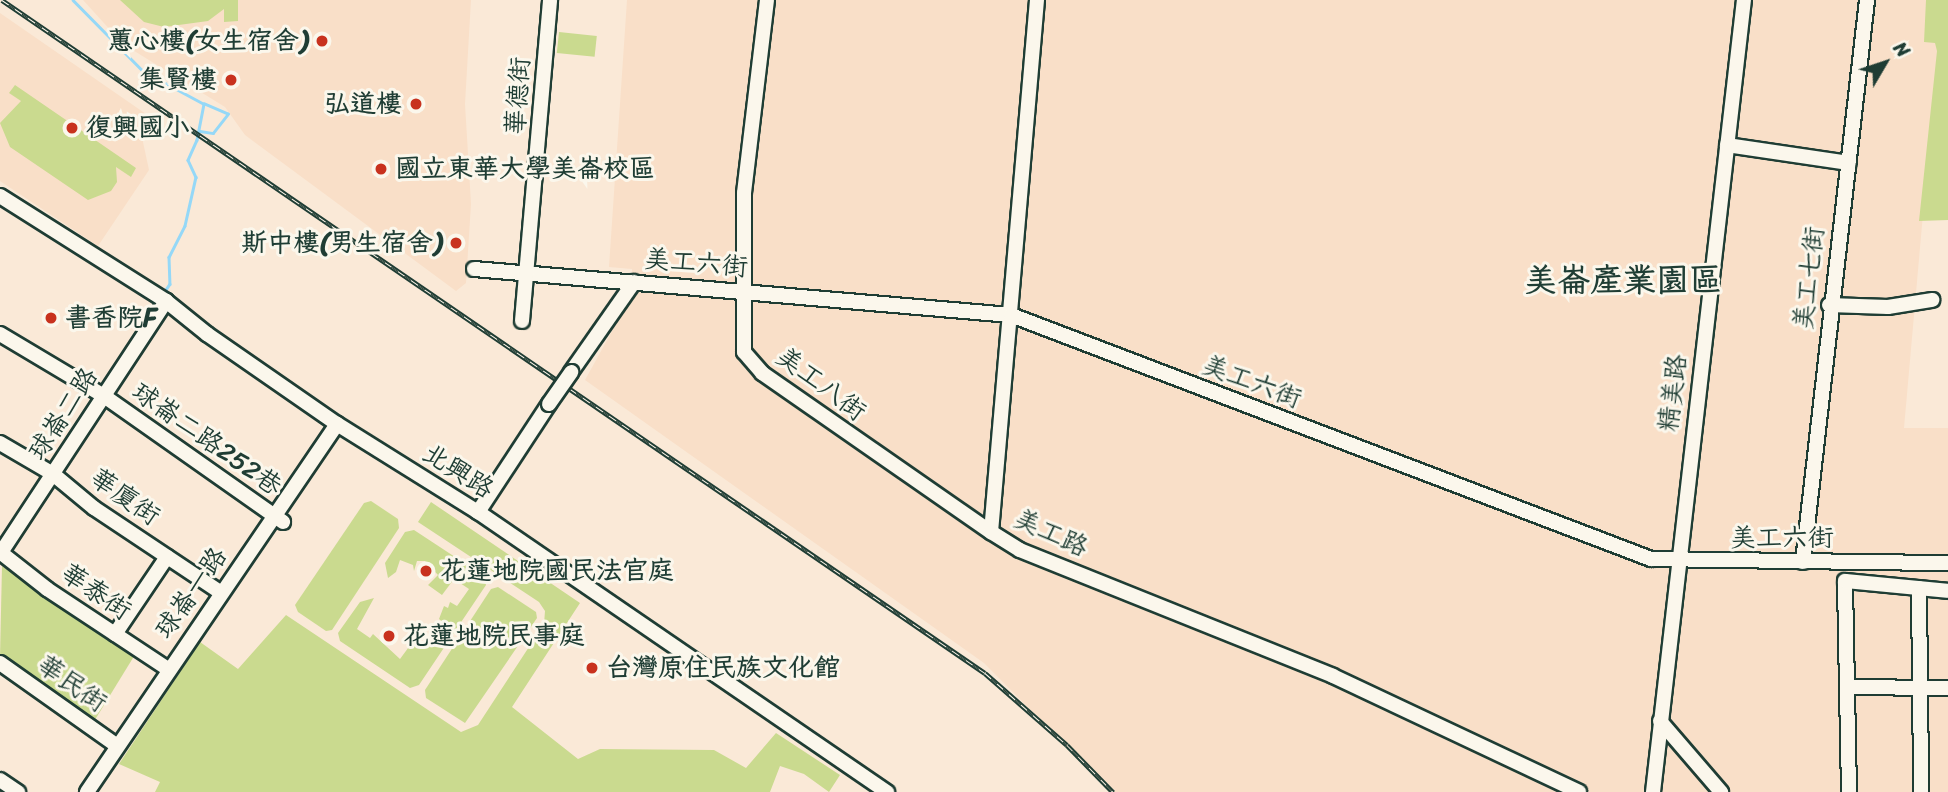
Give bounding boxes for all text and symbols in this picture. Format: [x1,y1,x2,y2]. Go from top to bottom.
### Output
place label: 蕙心樓(女生宿舍) [108,25,308,57]
north arrow [1850,28,1920,98]
marker: 蕙心樓(女生宿舍) [314,33,330,49]
text: N [1885,34,1919,65]
street label: 華德街 [500,56,536,136]
place label: 集賢樓 [139,64,217,96]
marker: 集賢樓 [223,72,239,88]
place label: 弘道樓 [324,88,402,120]
marker: 弘道樓 [408,96,424,112]
place label: 復興國小 [86,112,190,144]
marker: 復興國小 [64,120,80,136]
place label: 國立東華大學美崙校區 [395,153,655,185]
marker: 國立東華大學美崙校區 [373,161,389,177]
street label: 美工七街 [1787,224,1831,332]
place label: 斯中樓(男生宿舍) [242,227,442,259]
marker: 斯中樓(男生宿舍) [448,235,464,251]
street label: 美工六街 [643,243,749,283]
district label: 美崙產業園區 [1524,261,1722,301]
place label: 書香院F [65,302,157,334]
marker: 書香院F [43,310,59,326]
street label: 美工八街 [770,340,872,428]
street label: 美工六街 [1198,349,1306,415]
street label: 精美路 [1653,352,1693,434]
street label: 球崙二路 [22,362,104,466]
street label: 球崙二路252巷 [126,376,288,502]
street label: 北興路 [417,437,499,505]
street label: 華廈街 [84,462,166,532]
street label: 美工路 [1009,502,1093,564]
street label: 美工六街 [1730,522,1834,554]
street label: 球崙一路 [148,541,234,645]
place label: 花蓮地院國民法官庭 [440,555,674,587]
street label: 華泰街 [55,557,137,627]
marker: 花蓮地院國民法官庭 [418,563,434,579]
place label: 花蓮地院民事庭 [403,620,585,652]
marker: 花蓮地院民事庭 [381,628,397,644]
street label: 華民街 [31,649,113,719]
place label: 台灣原住民族文化館 [606,652,840,684]
marker: 台灣原住民族文化館 [584,660,600,676]

